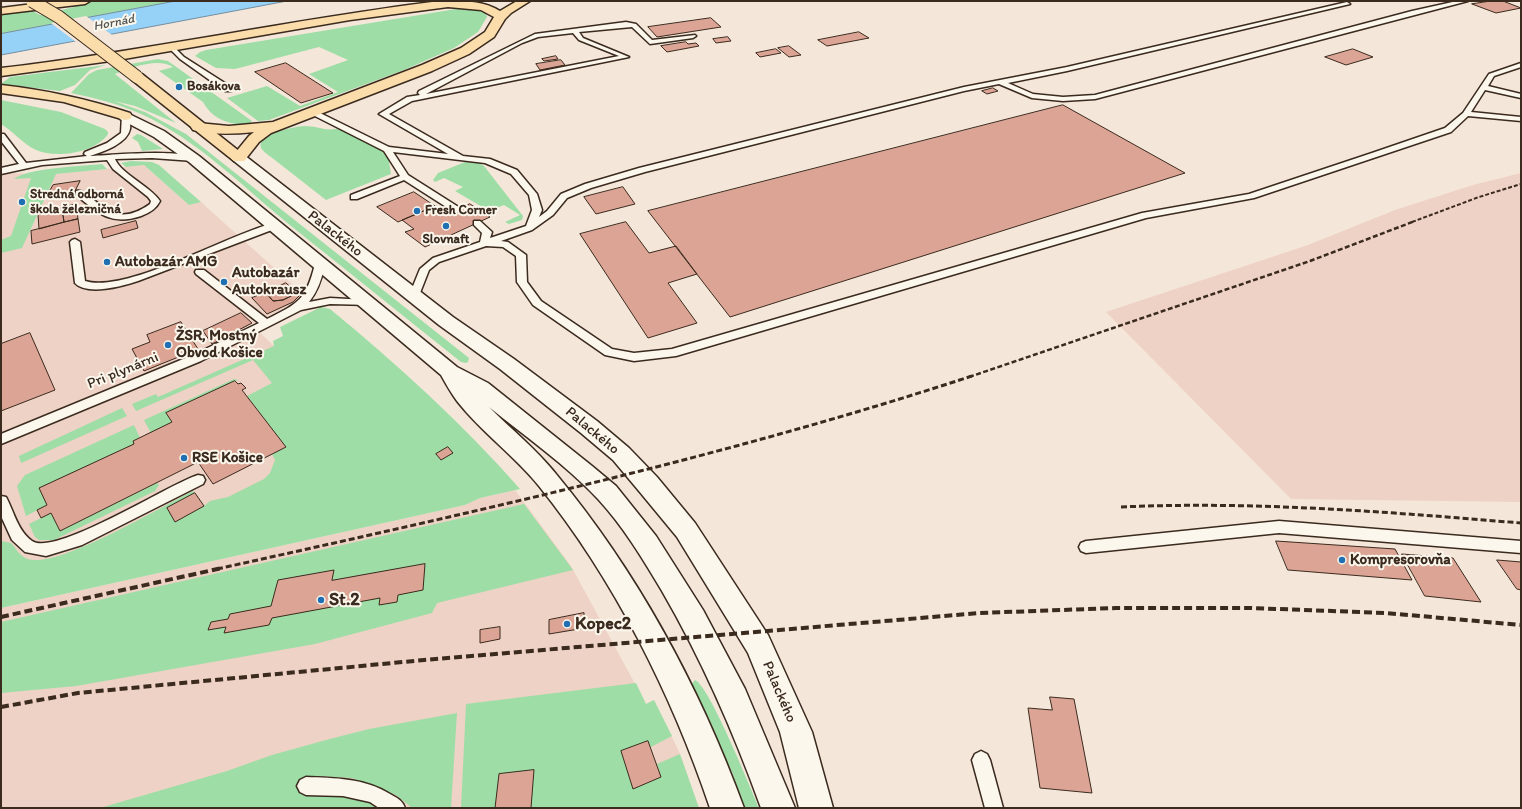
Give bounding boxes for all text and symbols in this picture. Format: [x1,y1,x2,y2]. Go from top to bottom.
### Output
water label: Hornád [92,11,136,35]
place label: Bosákova [187,79,241,95]
marker: Bosákova [174,82,184,92]
place label: Stredná odborná škola železničná [30,187,124,218]
marker: Stredná odborná škola železničná [17,197,27,207]
place label: Fresh Corner [425,203,497,219]
marker: Fresh Corner [412,206,422,216]
street label: Palackého [304,207,366,261]
marker: Slovnaft [441,221,451,231]
place label: Slovnaft [423,232,469,248]
place label: Autobazár AMG [115,253,217,271]
marker: Autobazár AMG [102,257,112,267]
place label: Autobazár Autokrausz [232,264,306,299]
marker: Autobazár Autokrausz [219,277,229,287]
place label: ŽSR, Mostný Obvod Košice [176,327,263,362]
marker: ŽSR, Mostný Obvod Košice [163,340,173,350]
street label: Pri plynárni [85,349,161,393]
street label: Palackého [561,403,623,459]
place label: RSE Košice [192,449,263,467]
marker: RSE Košice [179,453,189,463]
place label: Kompresorovňa [1350,551,1451,569]
marker: Kompresorovňa [1337,555,1347,565]
place label: St.2 [329,589,360,611]
marker: St.2 [316,595,326,605]
place label: Kopec2 [575,613,631,635]
marker: Kopec2 [562,619,572,629]
street label: Palackého [758,659,800,725]

